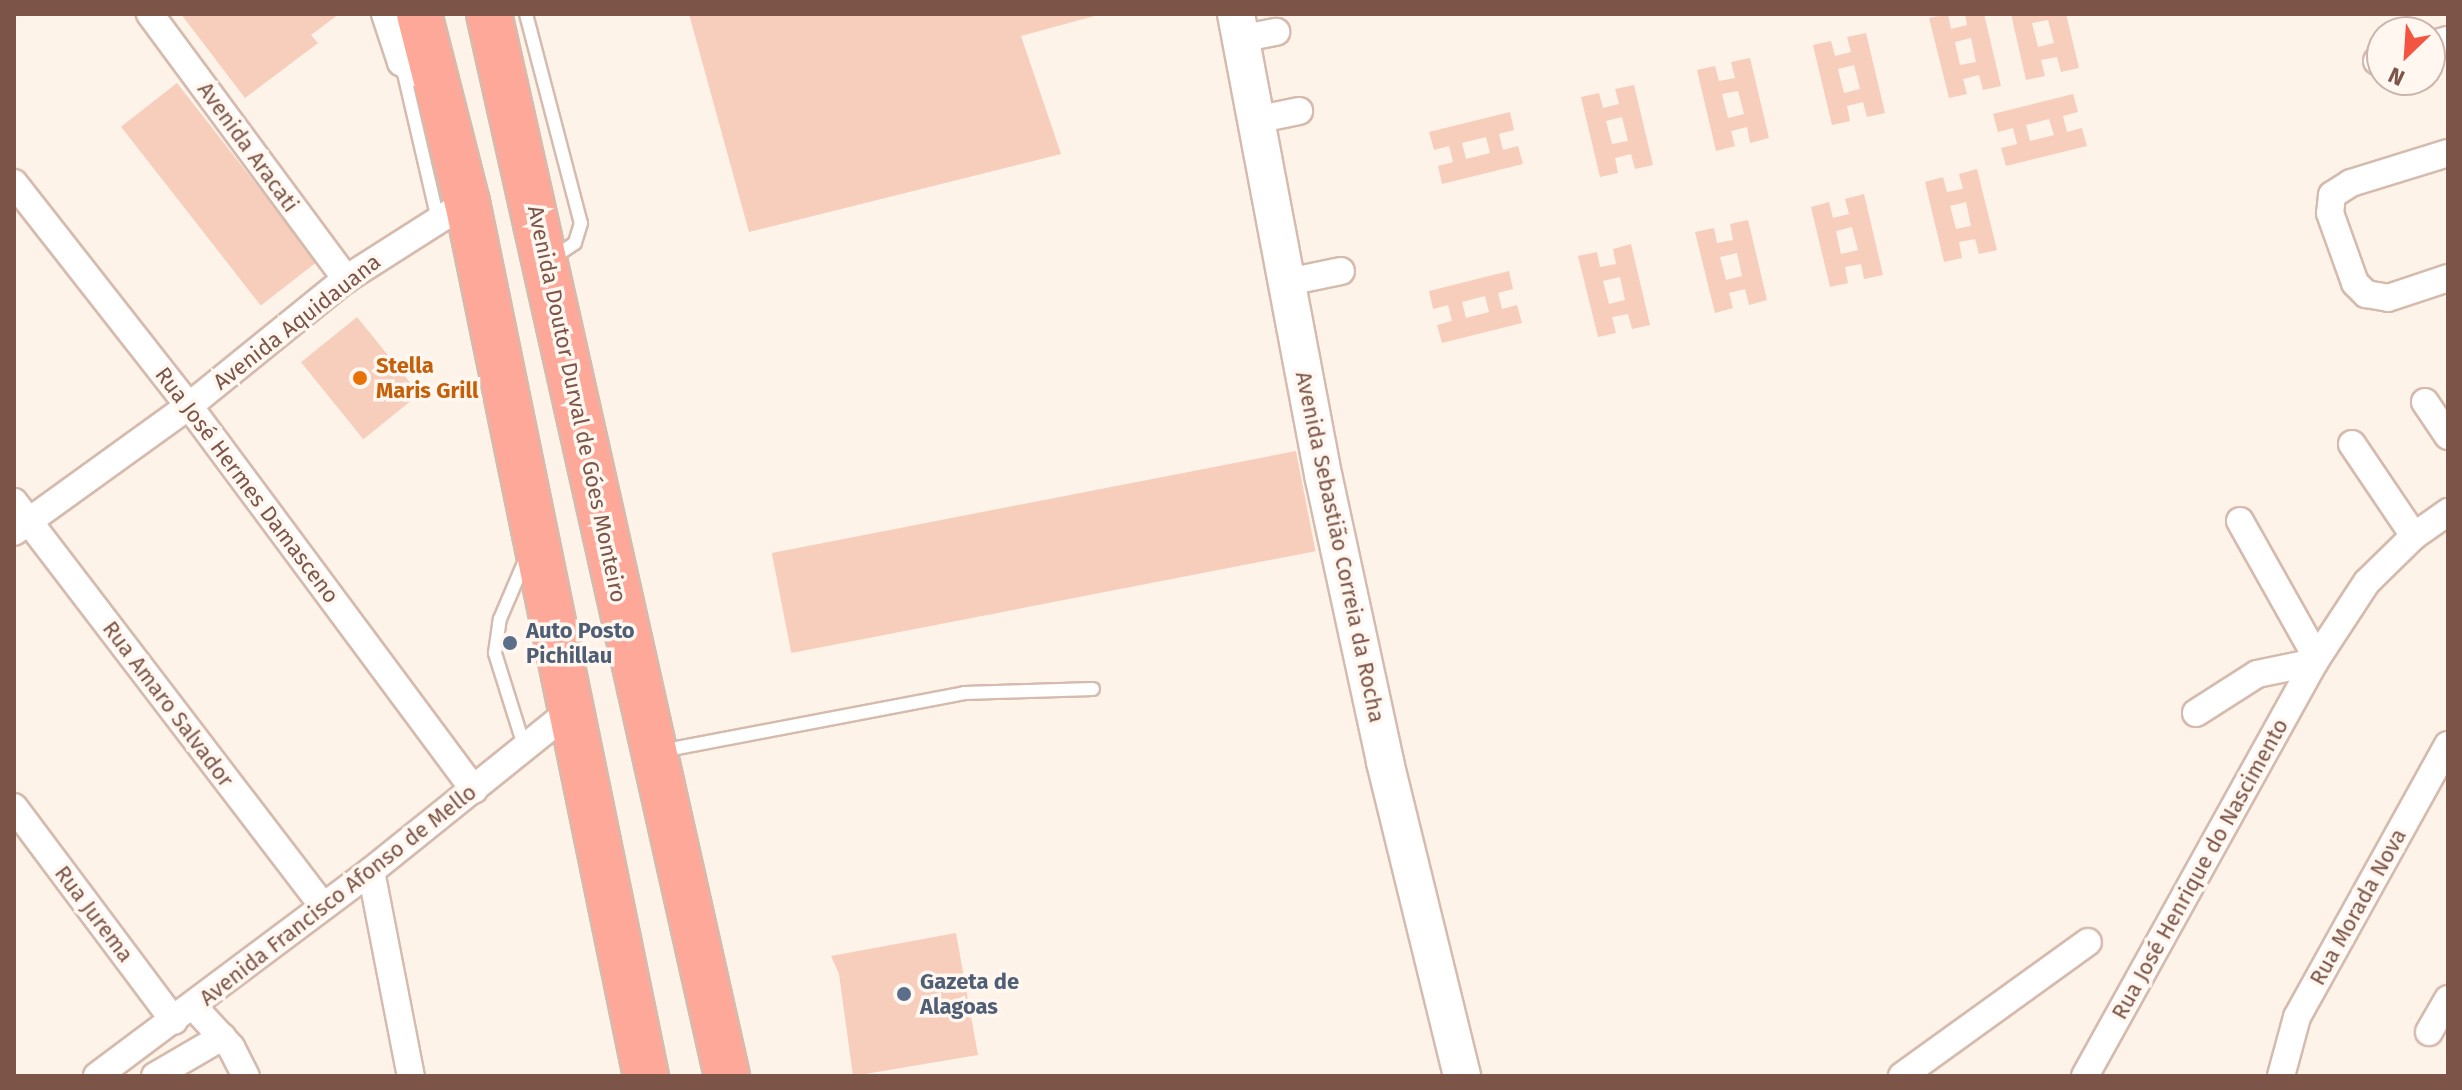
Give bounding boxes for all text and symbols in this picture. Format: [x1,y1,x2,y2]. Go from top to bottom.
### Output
north arrow [2366,16,2446,96]
text: N [2384,61,2409,92]
street label: Avenida Aracati [192,77,304,217]
street label: Avenida Doutor Durval de Góes Monteiro [522,203,632,605]
street label: Avenida Aquidauana [208,249,386,395]
place label: Stella Maris Grill [376,352,478,404]
street label: Rua José Hermes Damasceno [150,362,344,608]
marker: Stella Maris Grill [351,369,369,387]
street label: Avenida Sebastião Correia da Rocha [1290,369,1390,725]
street label: Rua Amaro Salvador [97,616,239,792]
place label: Auto Posto Pichillau [526,617,635,668]
marker: Auto Posto Pichillau [501,634,519,652]
street label: Rua José Henrique do Nascimento [2106,714,2294,1024]
street label: Avenida Francisco Afonso de Mello [194,779,482,1011]
street label: Rua Morada Nova [2304,824,2412,990]
street label: Rua Jurema [49,861,139,967]
place label: Gazeta de Alagoas [920,968,1019,1020]
marker: Gazeta de Alagoas [895,985,913,1003]

